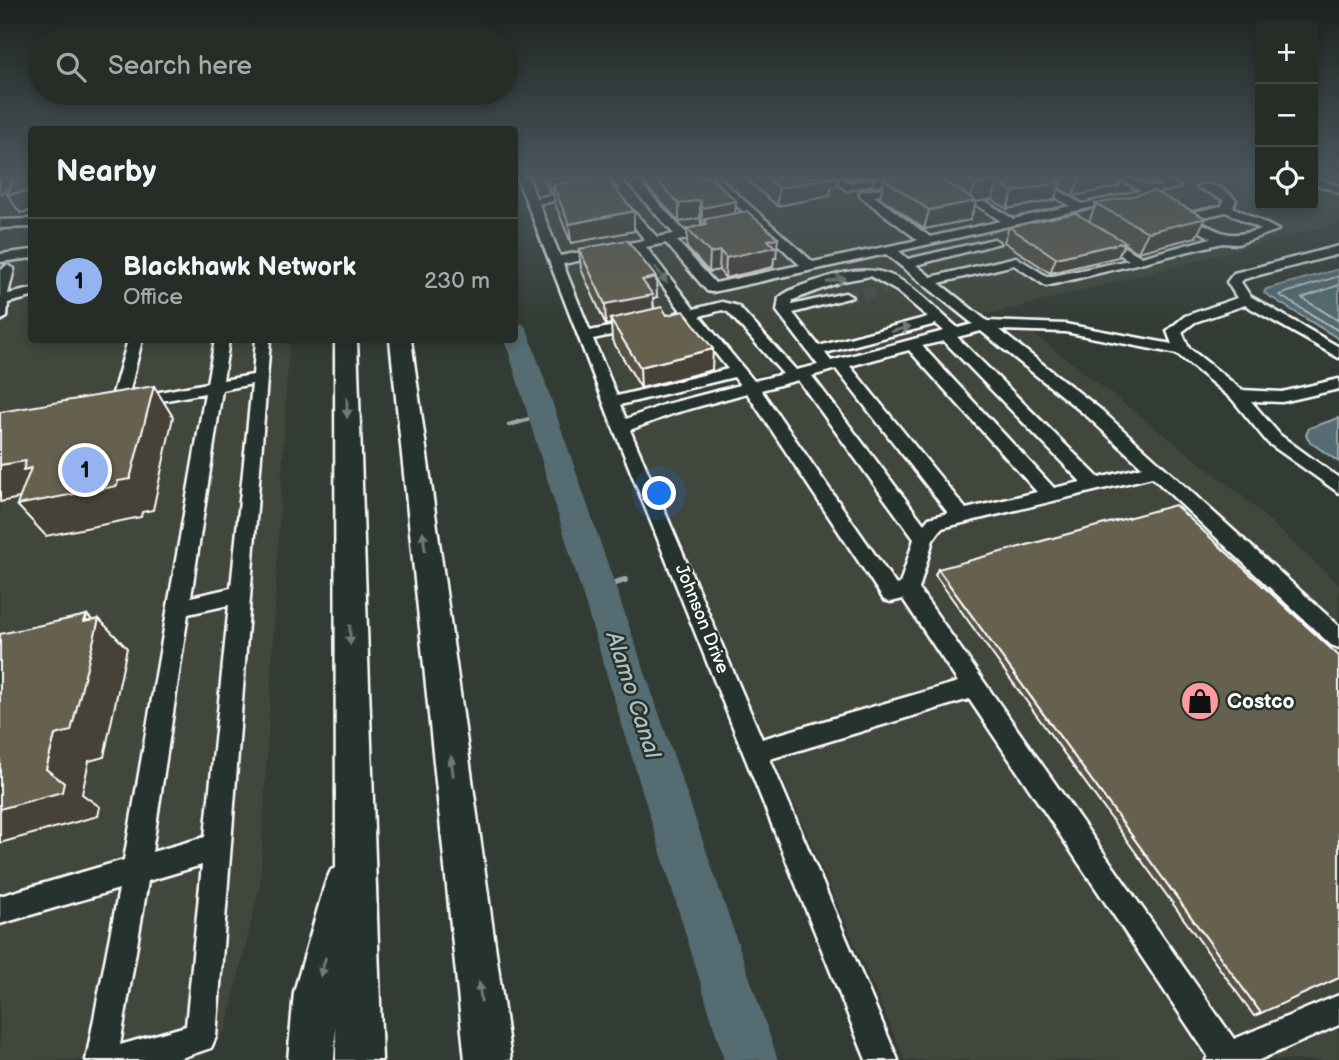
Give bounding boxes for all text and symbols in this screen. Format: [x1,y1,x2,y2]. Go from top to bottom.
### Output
map controls [1255,21,1318,210]
button: + [1255,21,1318,84]
search box [28,28,518,105]
icon: search [52,48,90,86]
text: Search here [108,51,252,82]
button: − [1255,84,1318,147]
button: locate [1255,147,1318,210]
text: Nearby [56,154,156,190]
text: Blackhawk Network [123,252,356,283]
one-way arrow [654,266,668,284]
text: 1 [74,267,84,295]
text: 230 m [424,267,490,295]
one-way arrow [825,274,847,285]
text: Office [123,283,183,311]
one-way arrow [890,323,912,334]
one-way arrow [341,397,353,419]
pin: 1 [62,444,108,496]
your location [642,476,676,510]
one-way arrow [419,530,430,552]
street label: Johnson Drive [671,561,734,677]
one-way arrow [344,624,356,646]
water label: Alamo Canal [599,627,667,763]
shop icon: Costco [1179,680,1221,722]
place label: Costco [1227,689,1294,714]
one-way arrow [447,755,458,777]
one-way arrow [317,957,327,978]
one-way arrow [474,981,485,1003]

